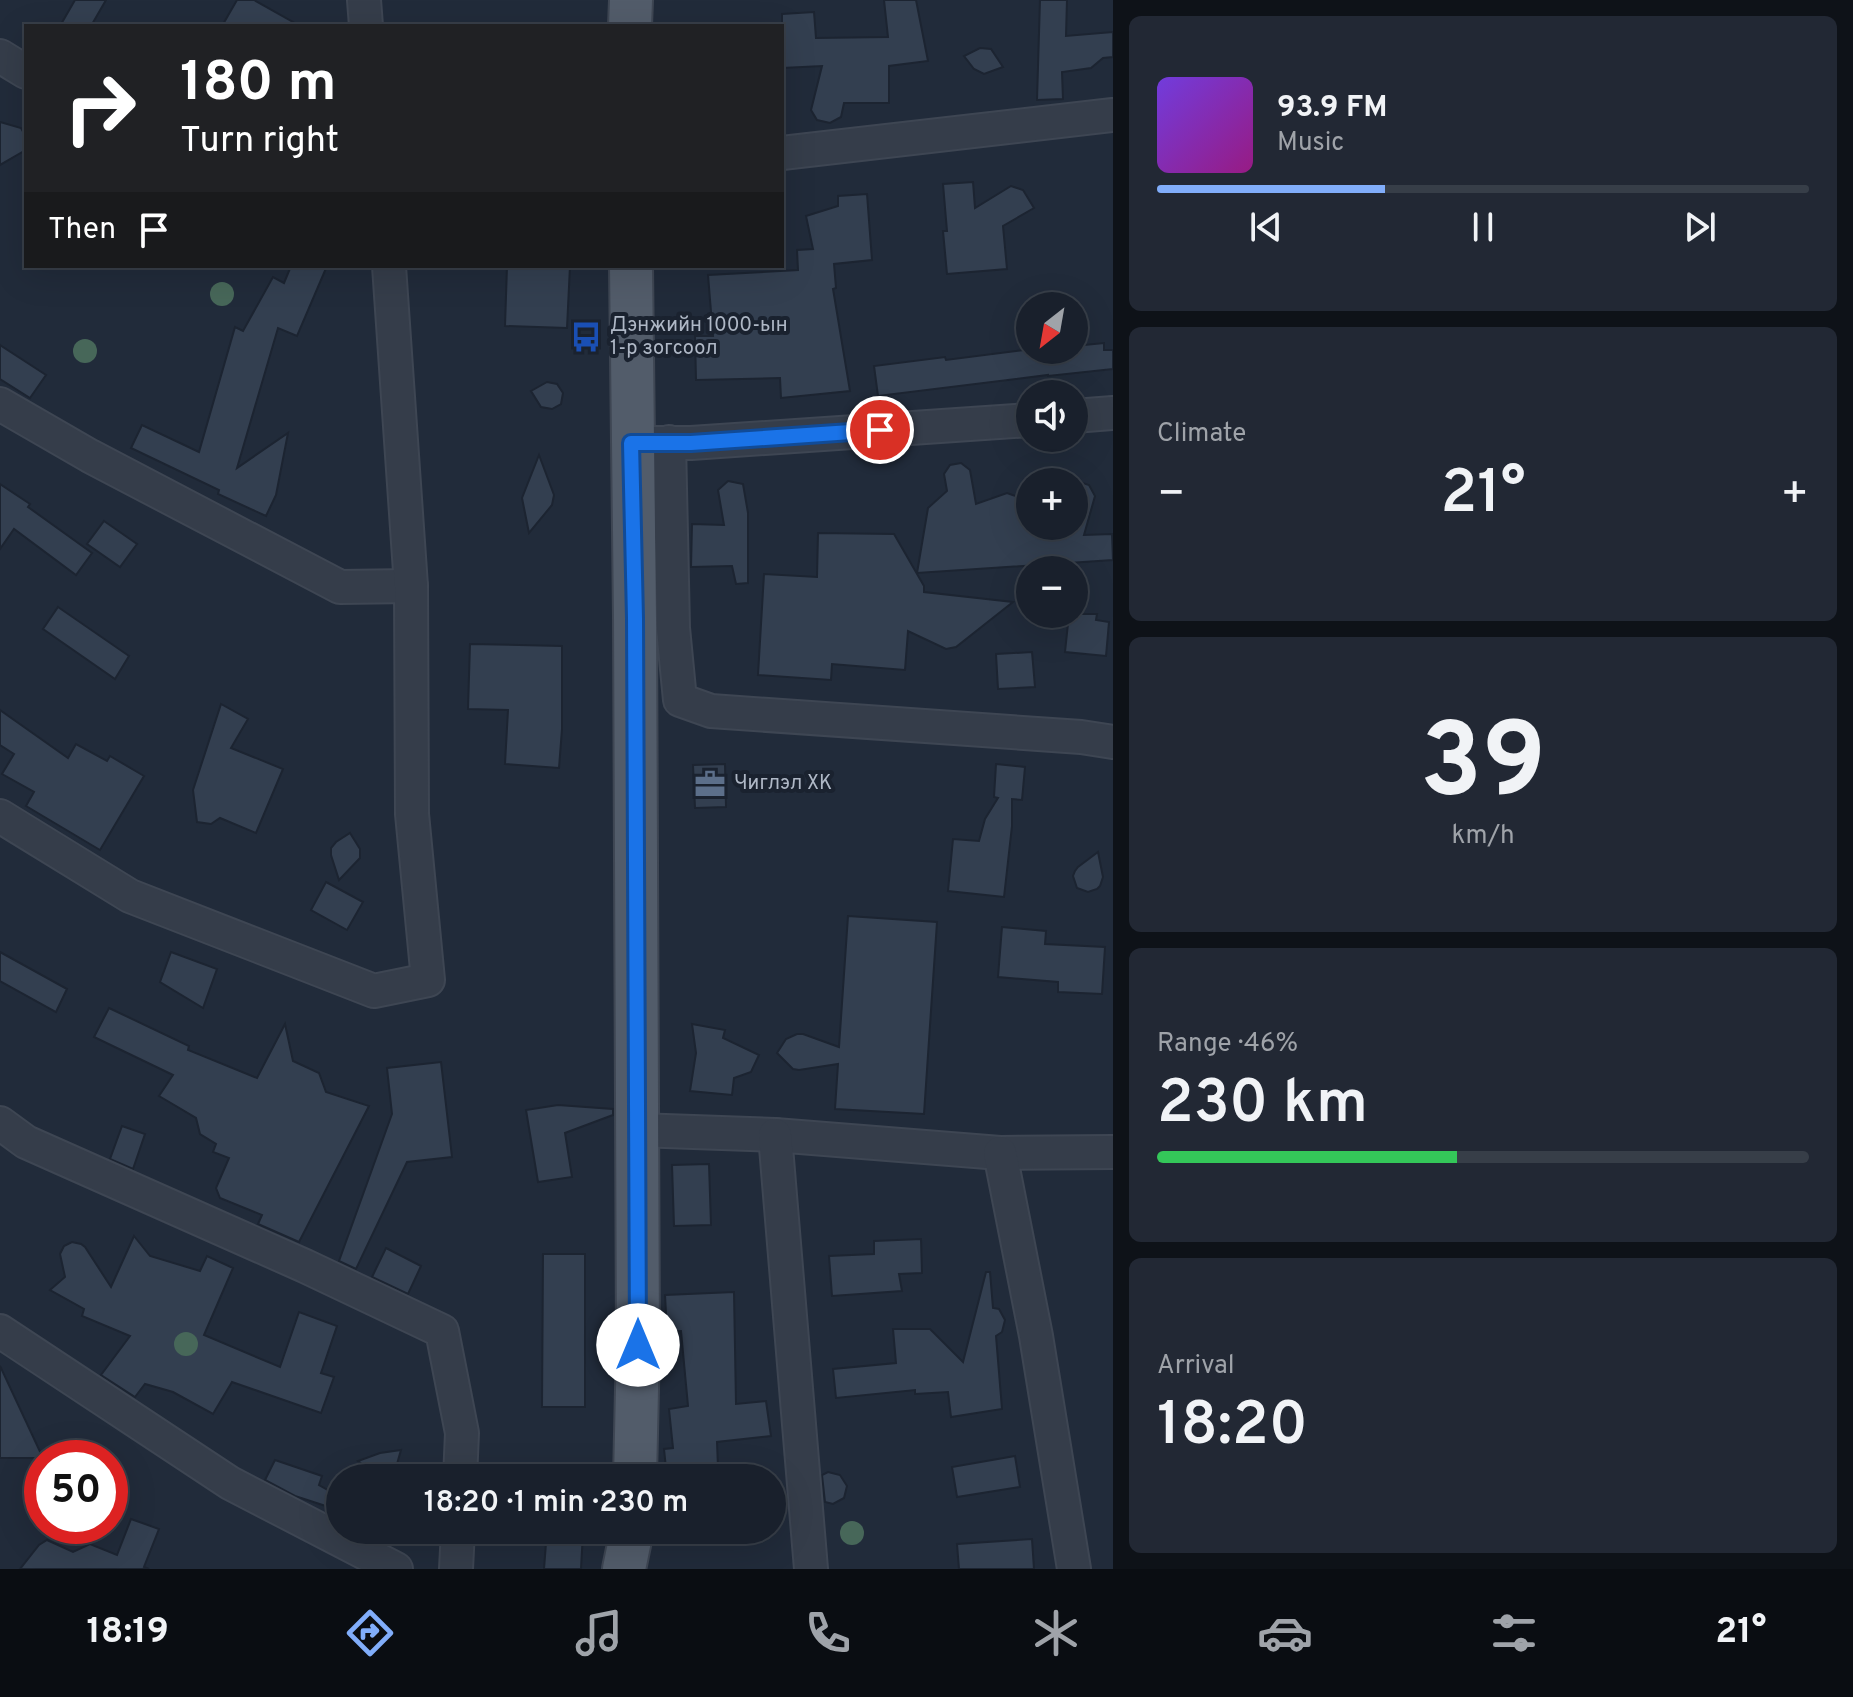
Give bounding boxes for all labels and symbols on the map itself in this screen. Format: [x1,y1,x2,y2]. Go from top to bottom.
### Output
north arrow [1016,292,1088,364]
place label: Дэнжийн 1000-ын 1-р зогсоол [610,313,788,362]
bus stop icon: Дэнжийн 1000-ын 1-р зогсоол [569,320,603,354]
pin [846,396,914,464]
office icon: Чиглэл ХК [693,767,727,801]
place label: Чиглэл ХК [734,771,832,797]
position arrow [596,1303,680,1387]
speed limit sign: 50 [24,1440,128,1544]

